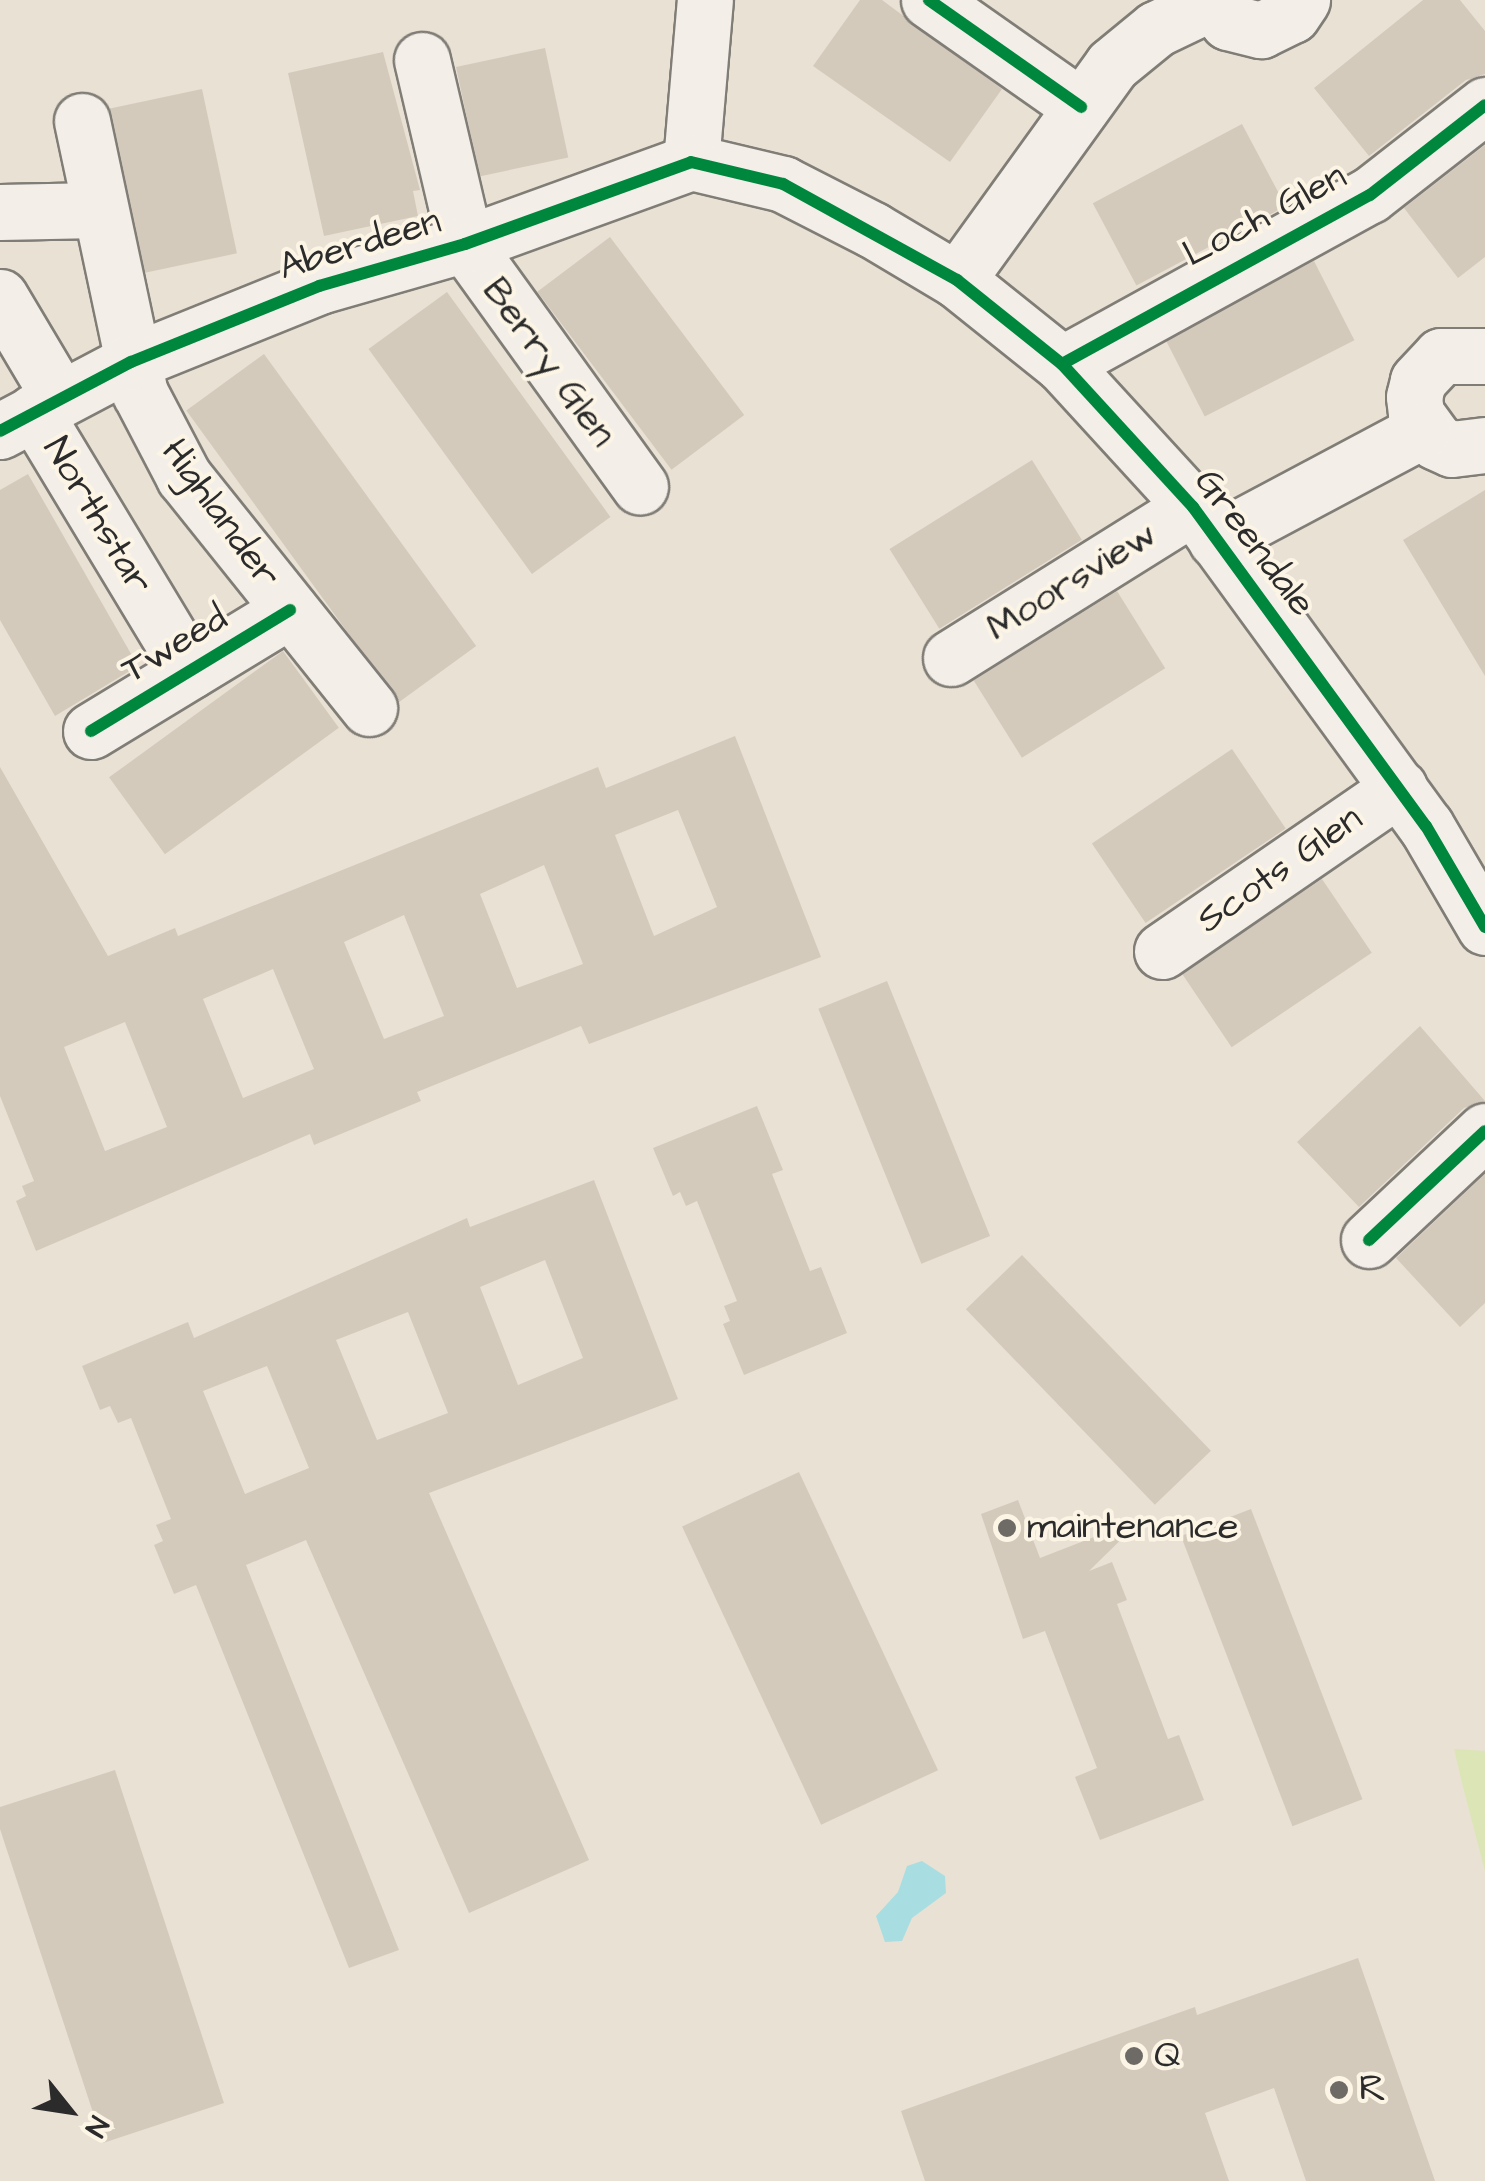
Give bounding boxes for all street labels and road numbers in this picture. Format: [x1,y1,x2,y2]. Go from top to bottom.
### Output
street label: Loch Glen [1176,154,1354,278]
street label: Aberdeen [274,199,446,291]
street label: Berry Glen [472,270,624,456]
street label: Northstar [32,429,162,603]
street label: Highlander [151,431,289,597]
street label: Greendale [1184,460,1324,626]
street label: Moorsview [979,512,1165,652]
street label: Tweed [114,596,236,694]
street label: Scots Glen [1189,796,1371,944]

